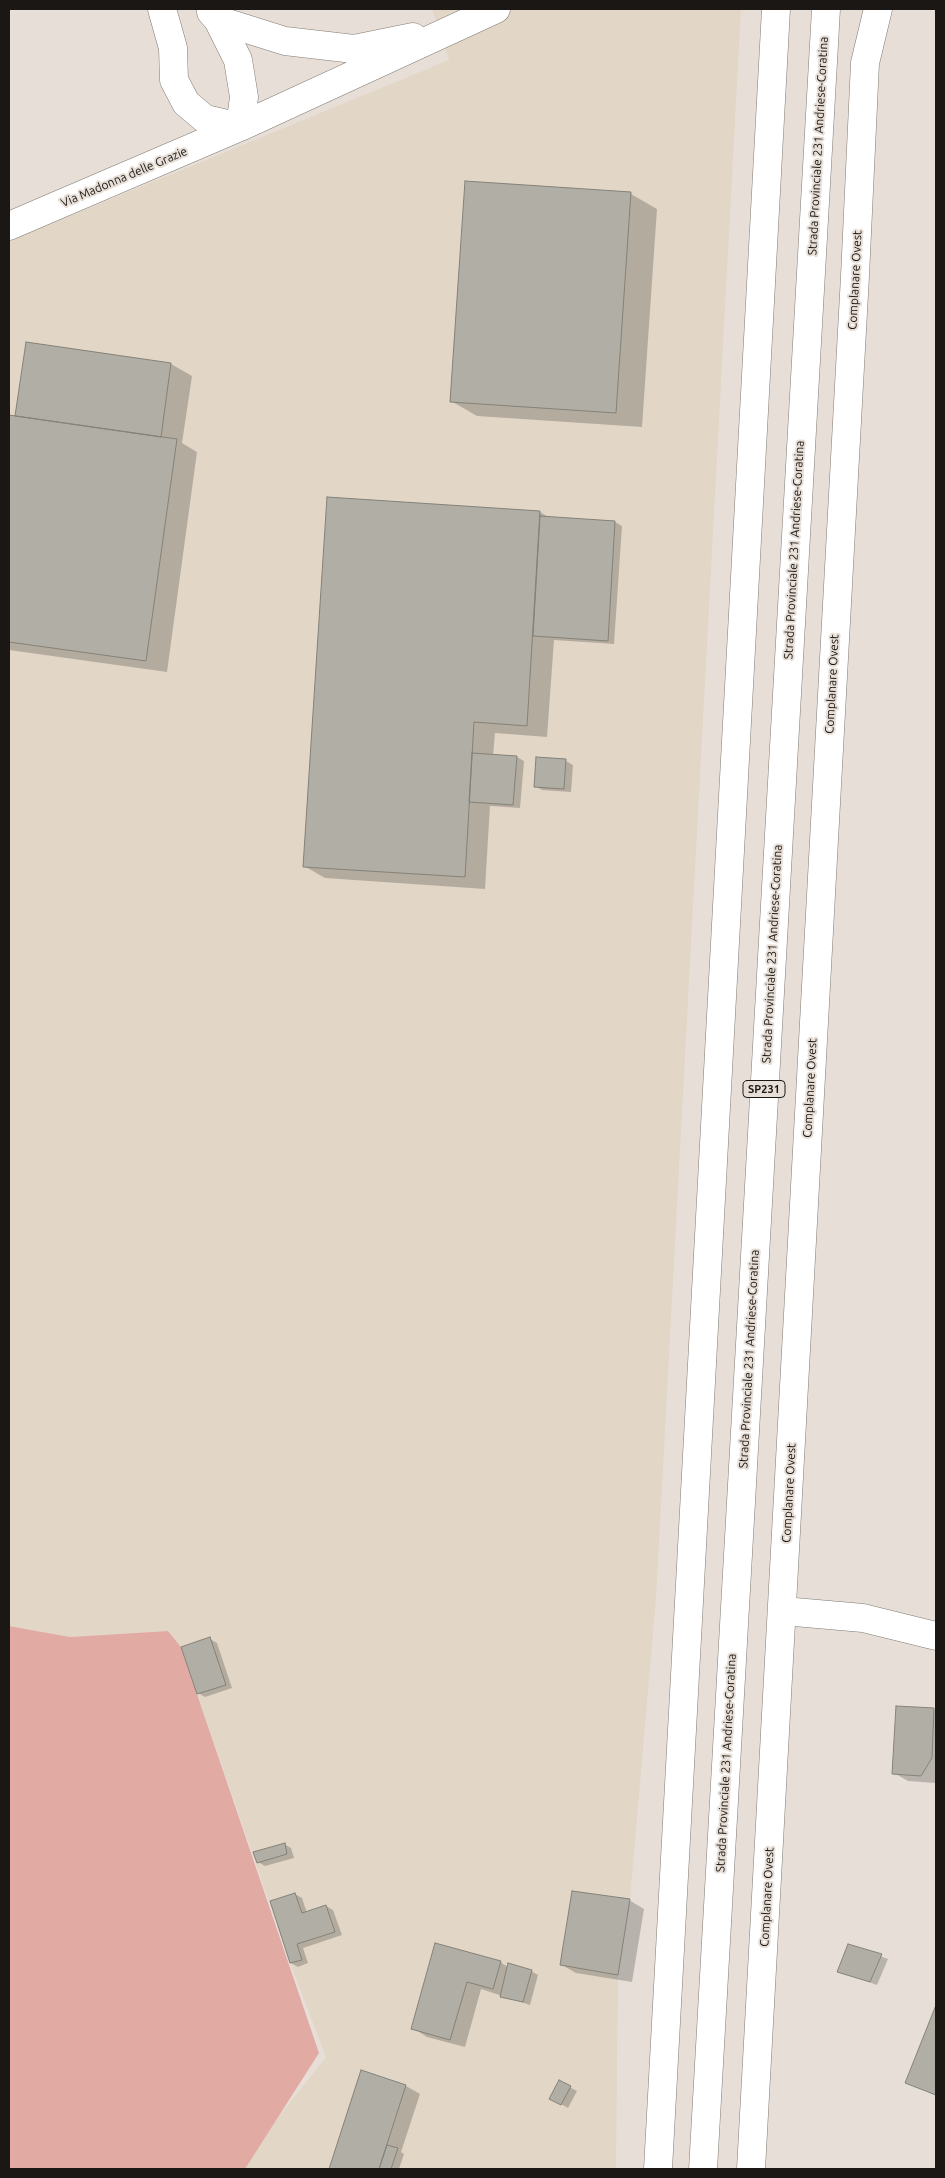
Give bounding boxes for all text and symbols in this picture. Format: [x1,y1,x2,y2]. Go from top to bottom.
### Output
street label: Strada Provinciale 231 Andriese-Coratina [805,36,831,256]
street label: Via Madonna delle Grazie [59,144,189,210]
street label: Complanare Ovest [845,230,865,330]
street label: Strada Provinciale 231 Andriese-Coratina [781,440,807,660]
street label: Complanare Ovest [822,634,842,734]
street label: Strada Provinciale 231 Andriese-Coratina [759,844,785,1064]
street label: Complanare Ovest [800,1038,820,1138]
road number: SP231 [743,1080,785,1098]
street label: Strada Provinciale 231 Andriese-Coratina [736,1249,762,1469]
street label: Complanare Ovest [779,1443,799,1543]
street label: Strada Provinciale 231 Andriese-Coratina [713,1653,739,1873]
street label: Complanare Ovest [757,1847,777,1947]

